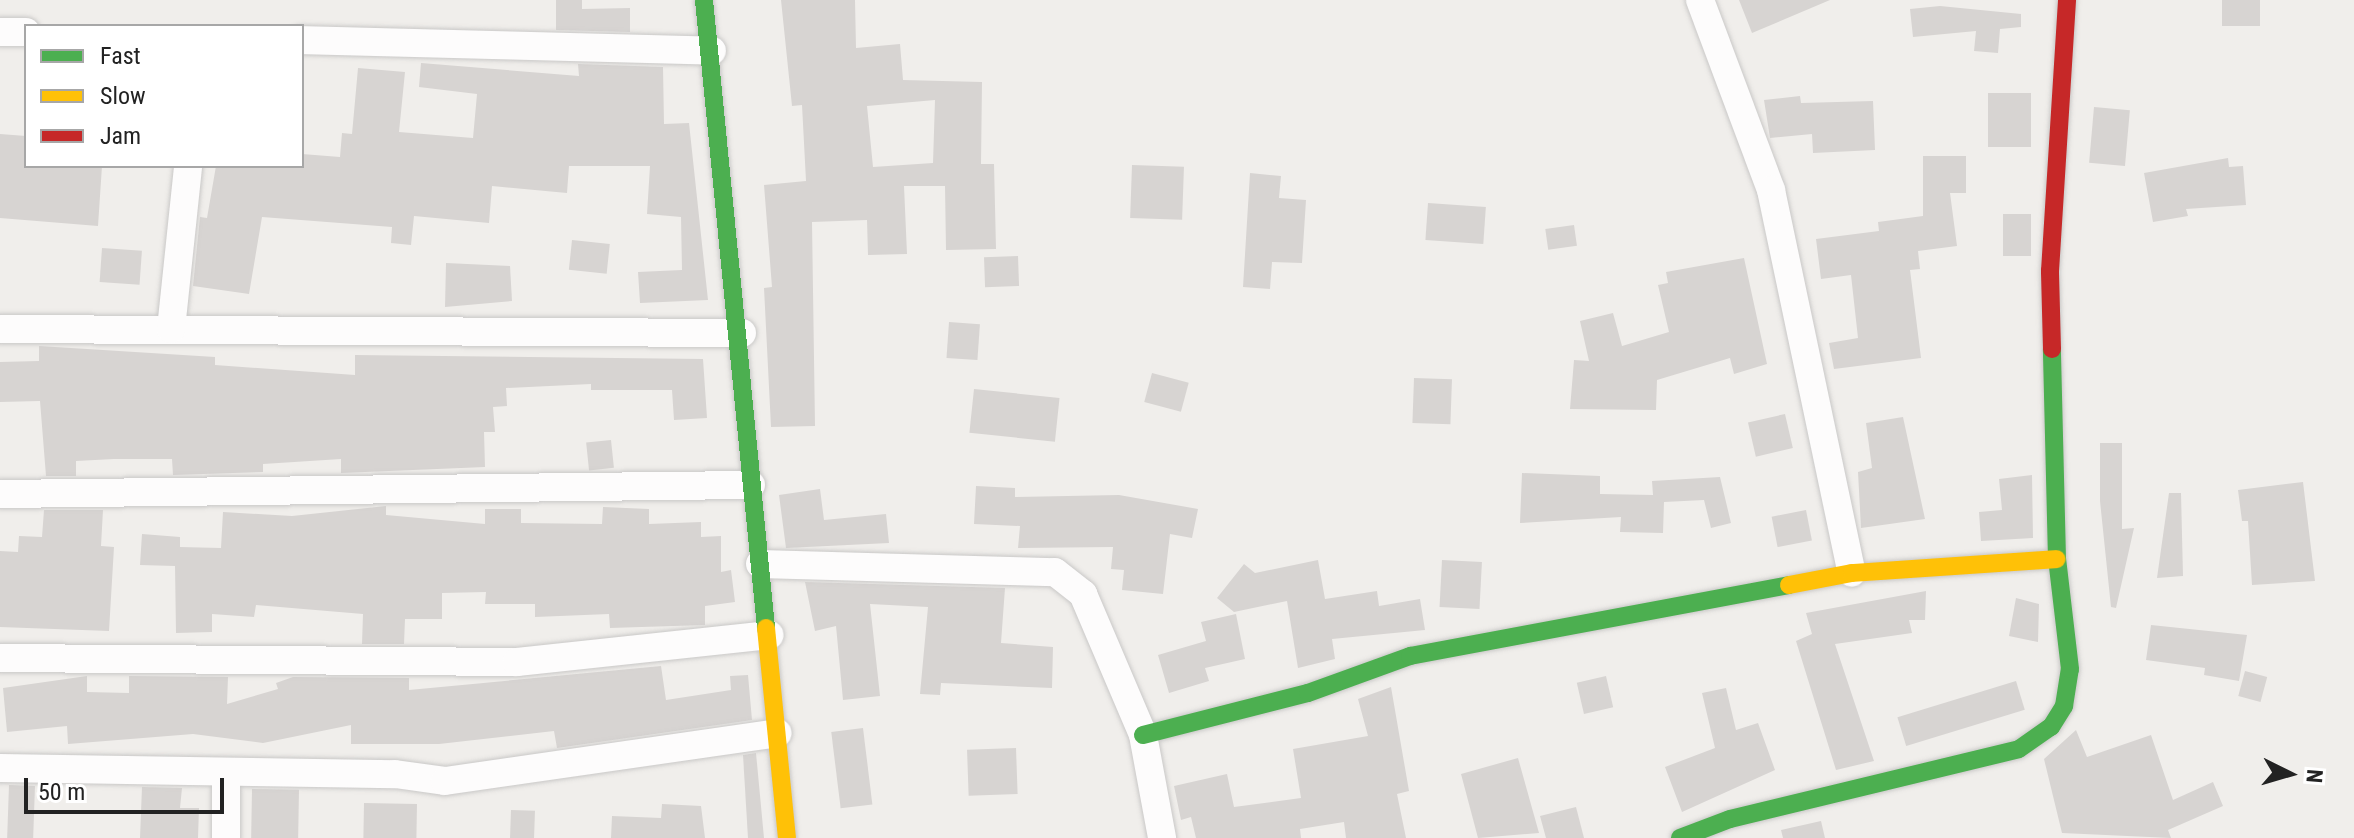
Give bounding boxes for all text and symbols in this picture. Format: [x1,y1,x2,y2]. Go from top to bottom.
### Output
legend [24,24,304,168]
text: Fast [100,42,141,70]
text: Slow [100,82,146,110]
text: Jam [100,122,141,150]
north arrow [2250,734,2330,814]
scale bar [28,762,228,812]
text: N [2301,768,2327,784]
text: 50 m [38,778,85,806]

